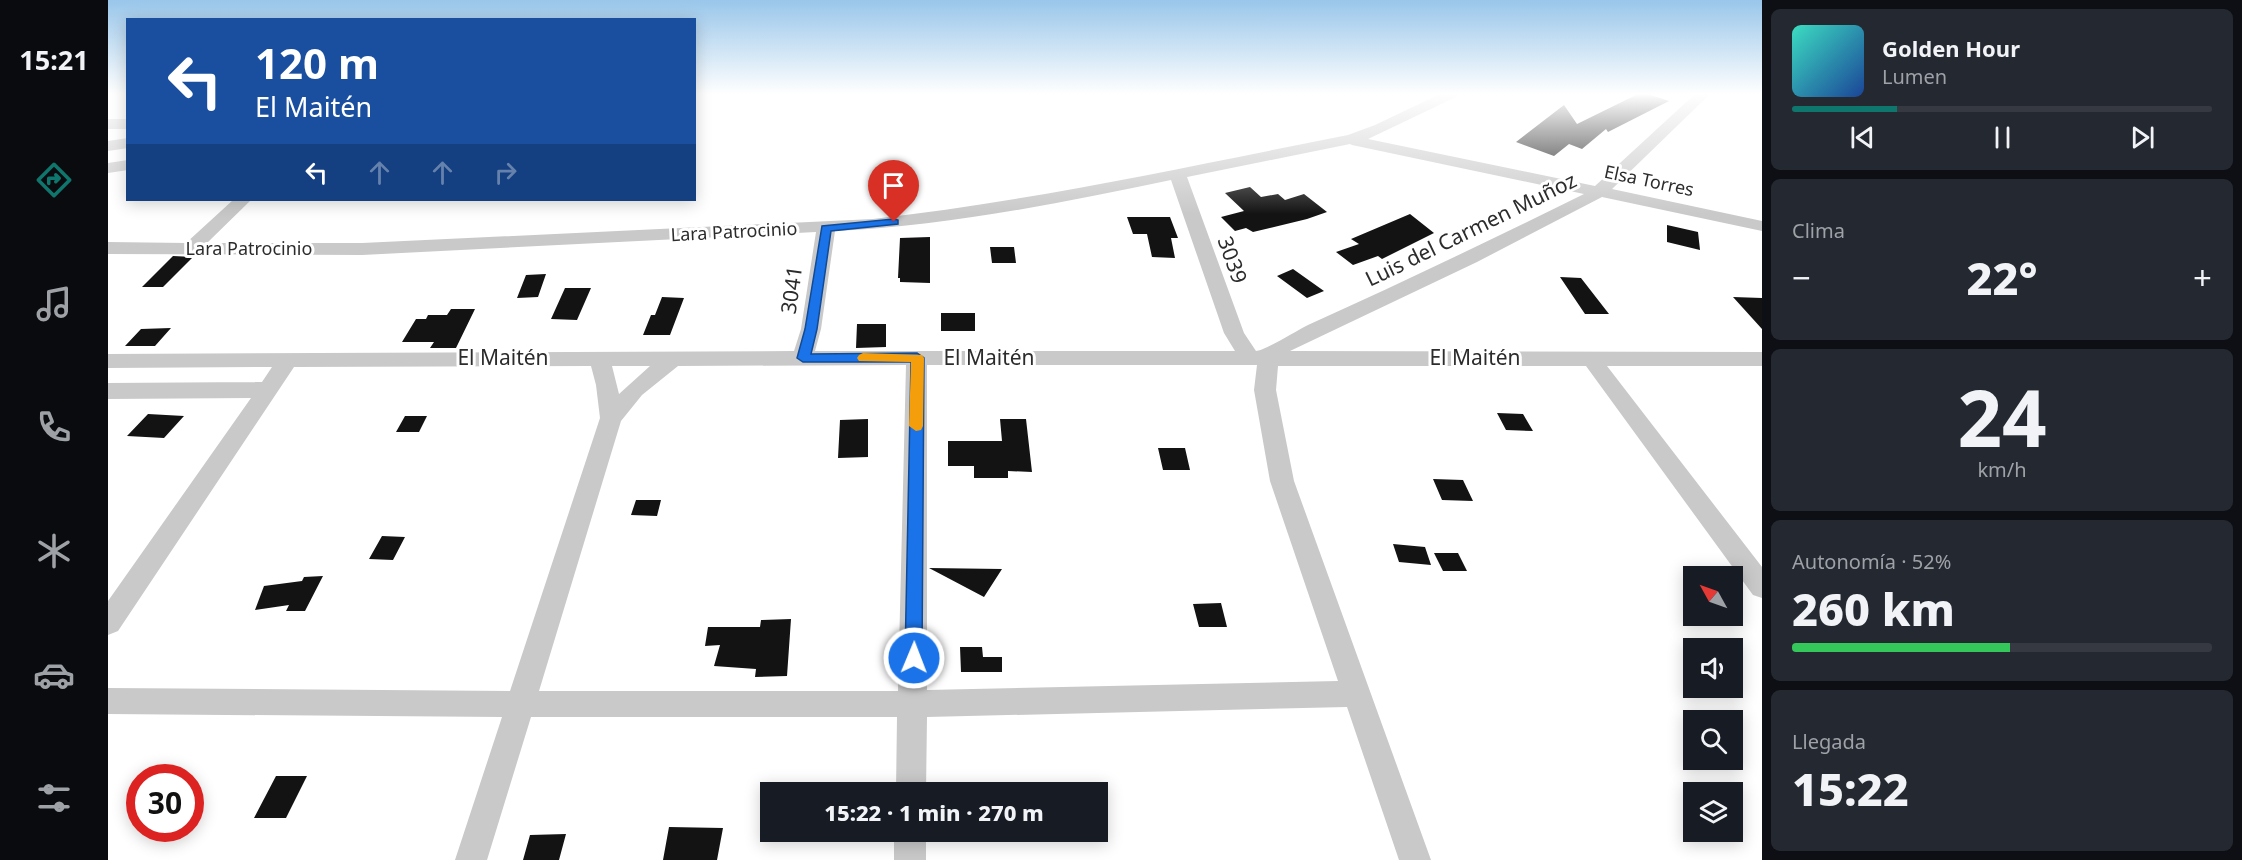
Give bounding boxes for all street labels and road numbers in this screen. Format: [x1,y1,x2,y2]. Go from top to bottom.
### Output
street label: Elsa Torres [1602,159,1696,201]
street label: Luis del Carmen Muñoz [1360,166,1581,292]
street label: Lara Patrocinio [670,216,798,246]
street label: 3039 [1212,232,1254,287]
street label: Lara Patrocinio [186,236,312,260]
street label: 3041 [774,264,808,316]
street label: El Maitén [457,343,549,371]
street label: El Maitén [943,343,1035,371]
street label: El Maitén [1429,343,1521,371]

